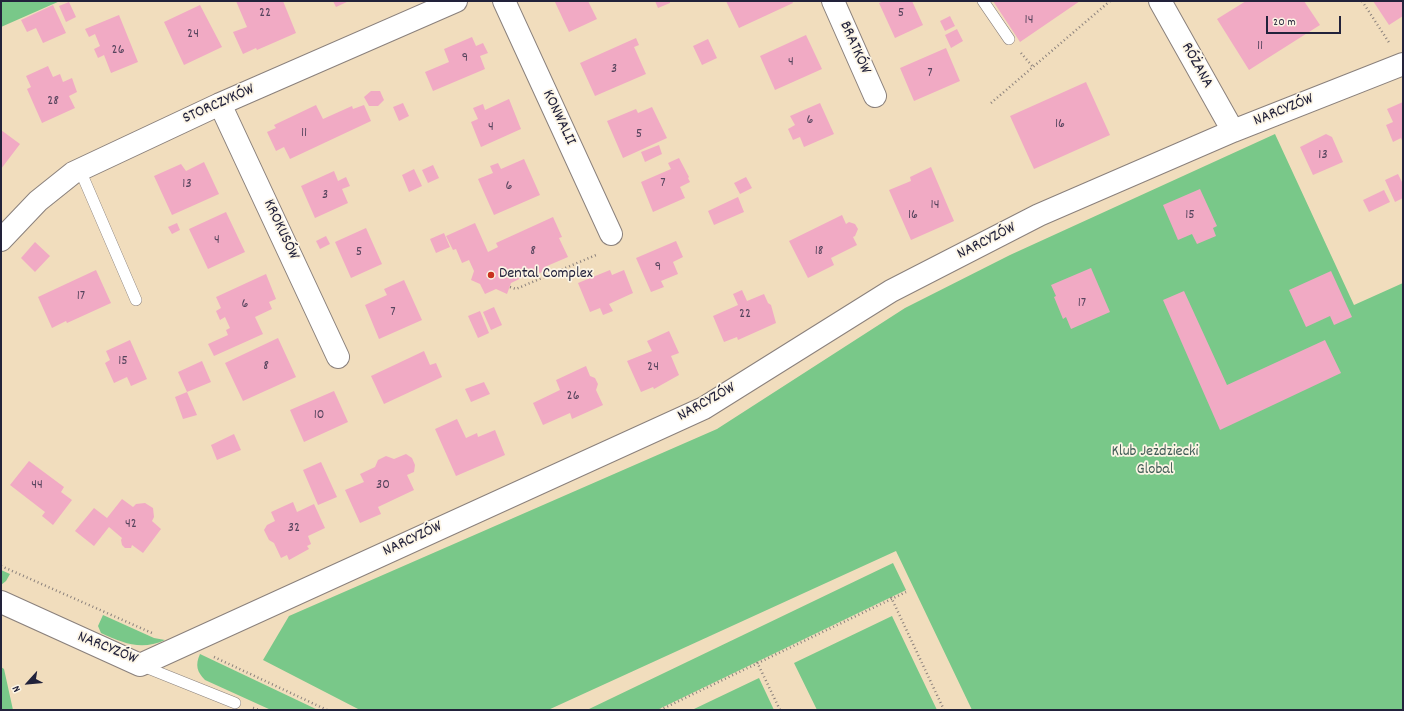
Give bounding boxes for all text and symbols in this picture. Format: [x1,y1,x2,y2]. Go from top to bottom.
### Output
house number: 22 [259,6,271,22]
house number: 5 [898,6,904,22]
scale bar [1268,8,1343,34]
house number: 14 [1025,13,1033,29]
text: 20 m [1273,14,1296,31]
street label: BRATKÓW [834,19,874,77]
house number: 24 [187,27,199,43]
house number: 11 [1257,39,1263,55]
street label: RÓŻANA [1176,40,1216,92]
house number: 26 [112,43,124,59]
house number: 9 [462,51,468,67]
house number: 4 [788,55,794,71]
house number: 3 [611,62,617,78]
house number: 7 [927,66,933,82]
street label: STORCZYKÓW [180,81,258,129]
street label: KONWALII [537,87,579,149]
street label: NARCYZÓW [1251,90,1317,132]
house number: 28 [47,94,59,110]
house number: 6 [807,113,813,129]
house number: 16 [1055,117,1065,133]
house number: 4 [488,120,494,136]
house number: 11 [301,126,307,142]
house number: 5 [636,127,642,143]
house number: 13 [1318,148,1328,164]
house number: 7 [660,176,666,192]
house number: 13 [182,177,192,193]
house number: 6 [506,179,512,195]
house number: 3 [322,188,328,204]
street label: KROKUSÓW [258,197,302,263]
house number: 14 [931,198,939,214]
house number: 16 [908,208,918,224]
house number: 15 [1185,208,1195,224]
street label: NARCYZÓW [955,219,1019,265]
house number: 4 [214,233,220,249]
house number: 8 [530,244,536,260]
house number: 18 [815,244,823,260]
house number: 5 [356,245,362,261]
house number: 9 [655,260,661,276]
place label: Dental Complex [499,265,593,285]
marker: Dental Complex [486,270,496,280]
house number: 17 [77,289,85,305]
house number: 17 [1078,296,1086,312]
house number: 6 [242,297,248,313]
house number: 7 [390,305,396,321]
house number: 22 [739,307,751,323]
house number: 15 [118,354,128,370]
house number: 8 [263,359,269,375]
house number: 24 [647,360,659,376]
street label: NARCYZÓW [675,379,739,427]
house number: 26 [567,389,579,405]
house number: 10 [314,408,324,424]
park label: Klub Jeżdziecki Global [1111,443,1199,481]
house number: 44 [31,478,43,494]
house number: 30 [376,478,390,494]
house number: 42 [125,517,137,533]
street label: NARCYZÓW [380,518,446,562]
house number: 32 [288,521,300,537]
street label: NARCYZÓW [74,628,140,670]
north arrow [8,663,48,703]
text: N [9,682,26,695]

